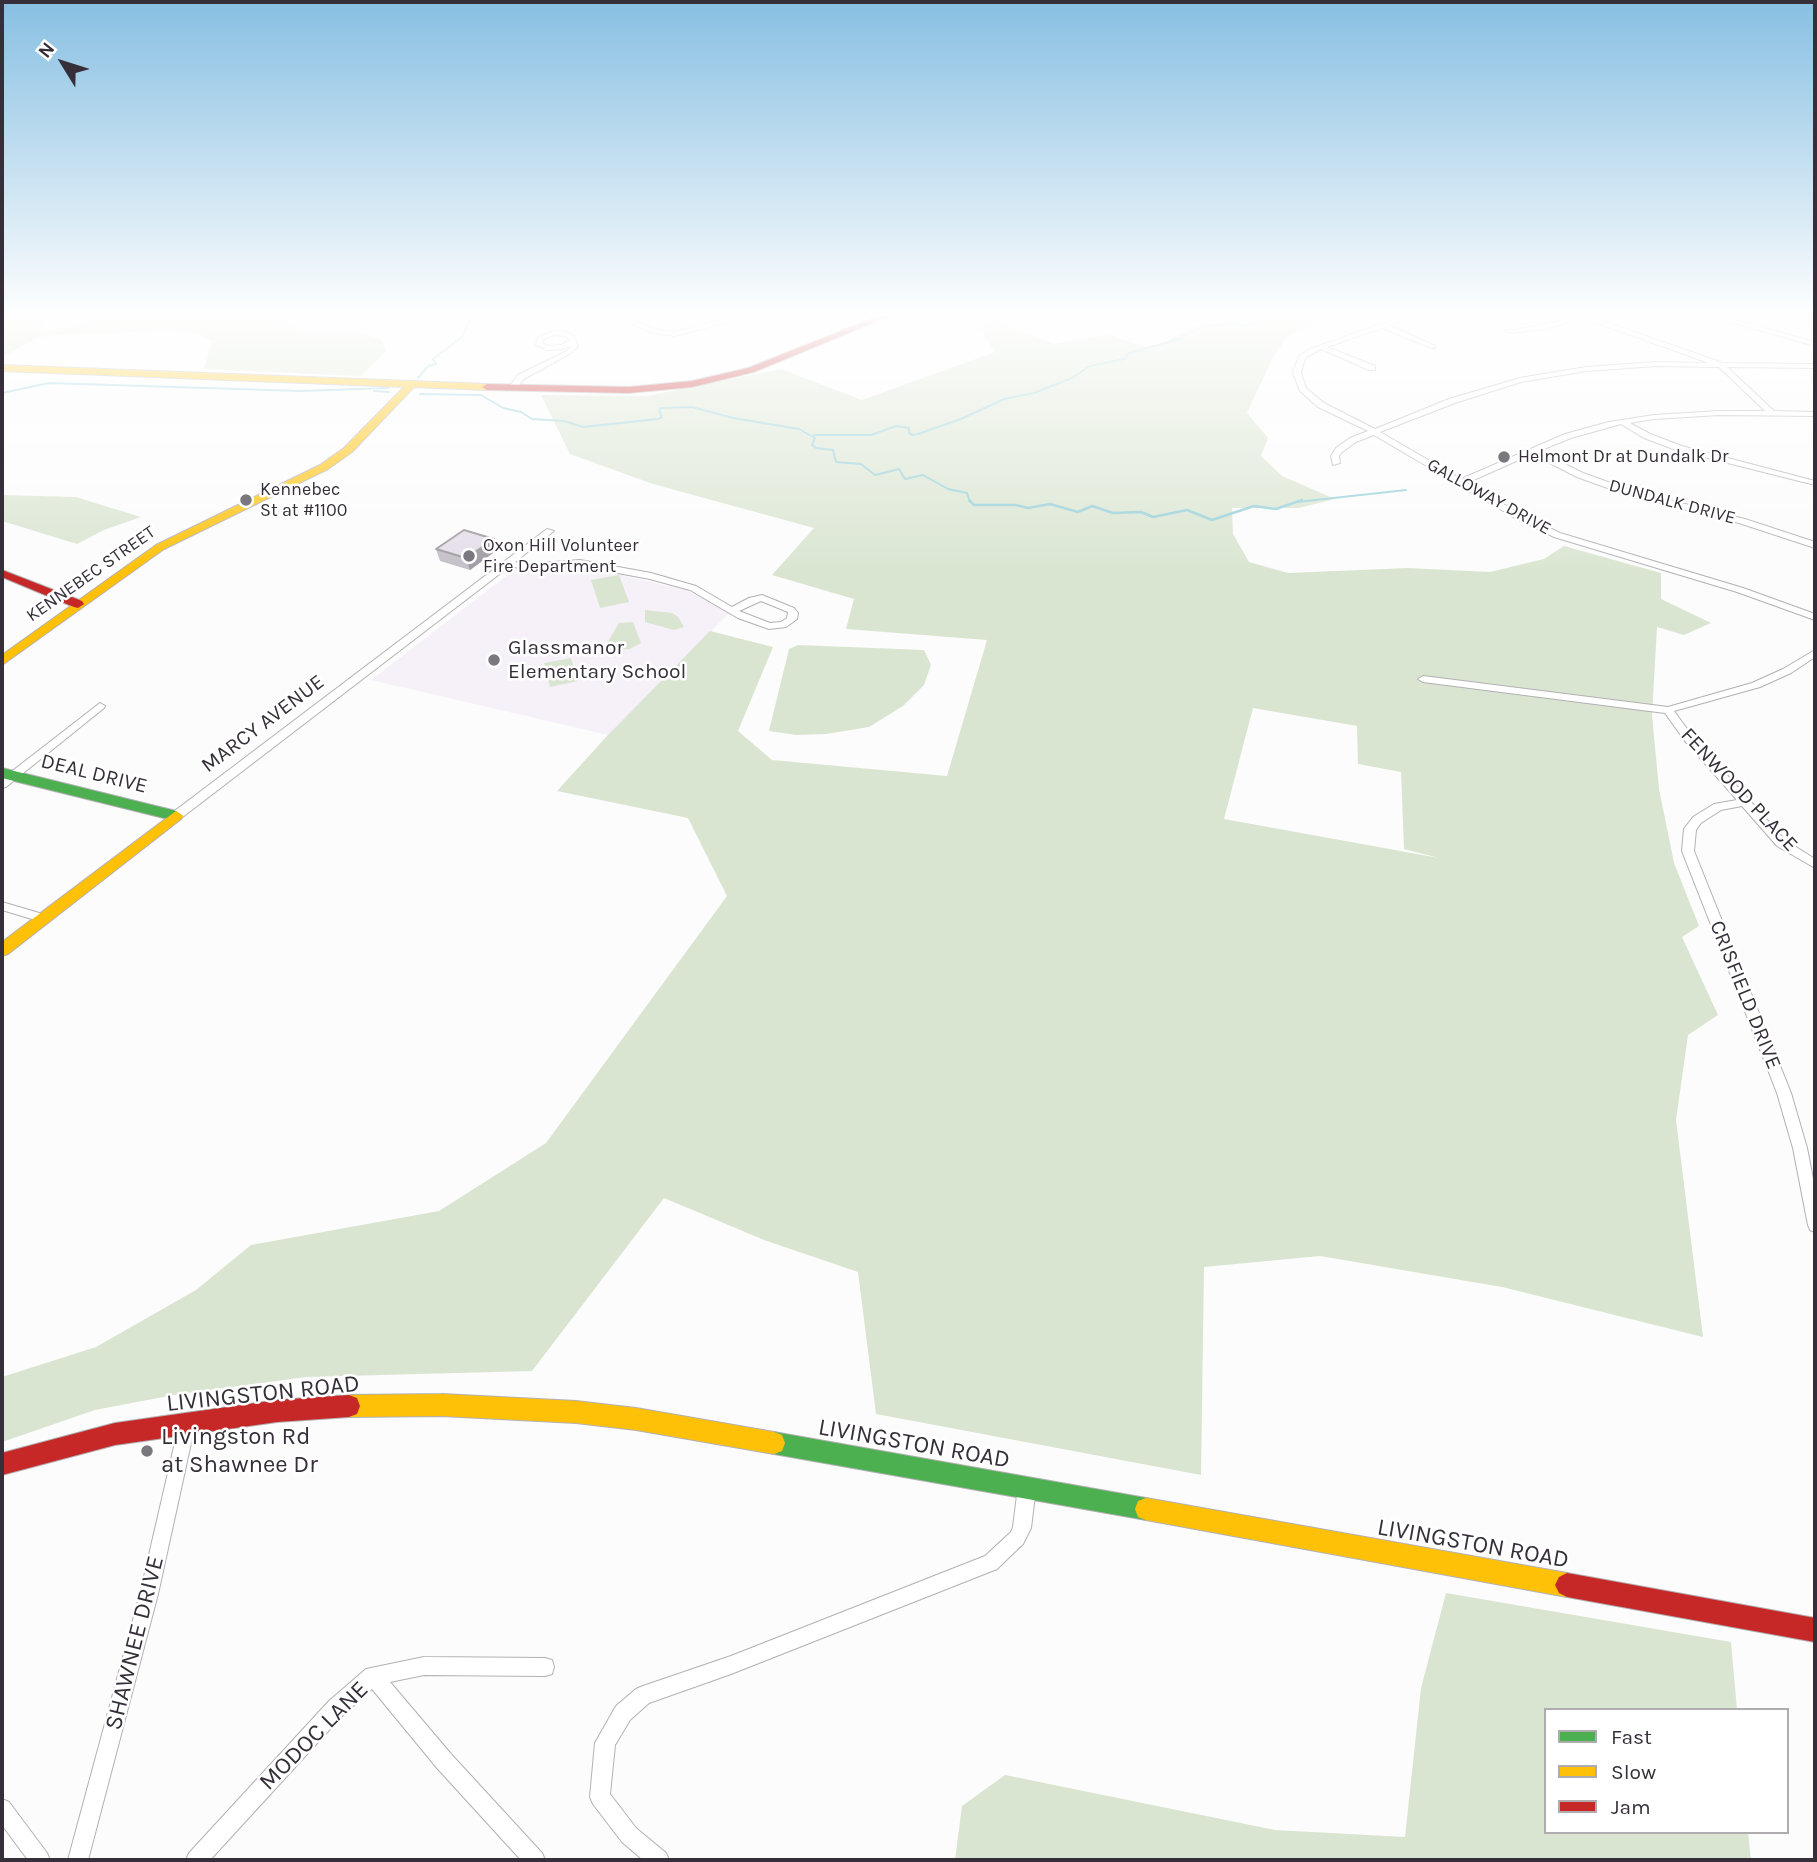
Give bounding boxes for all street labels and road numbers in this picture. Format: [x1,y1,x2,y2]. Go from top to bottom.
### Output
street label: GALLOWAY DRIVE [1423,454,1555,540]
street label: DUNDALK DRIVE [1606,475,1738,529]
street label: KENNEBEC STREET [22,521,160,627]
street label: MARCY AVENUE [197,670,329,778]
street label: FENWOOD PLACE [1675,723,1803,857]
street label: DEAL DRIVE [38,749,150,799]
street label: CRISFIELD DRIVE [1704,917,1786,1073]
street label: LIVINGSTON ROAD [165,1370,361,1418]
street label: LIVINGSTON ROAD [816,1413,1012,1475]
street label: LIVINGSTON ROAD [1375,1513,1571,1575]
street label: SHAWNEE DRIVE [99,1553,171,1733]
street label: MODOC LANE [253,1675,375,1797]

